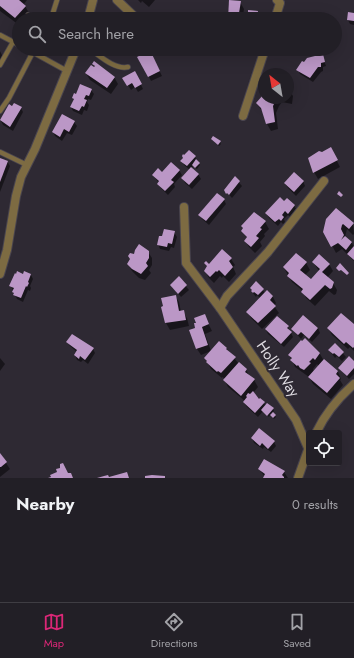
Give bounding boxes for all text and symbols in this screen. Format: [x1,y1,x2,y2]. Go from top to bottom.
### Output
search box [12,12,342,56]
icon: search [26,23,48,45]
text: Search here [58,23,134,45]
north arrow [258,68,294,104]
street label: Holly Way [251,336,305,402]
map controls [306,430,342,466]
button: locate [306,430,342,466]
text: Nearby [16,492,74,516]
text: 0 results [292,495,338,514]
tab: Map [43,611,65,651]
tab: Directions [151,611,197,651]
tab: Saved [283,611,311,651]

